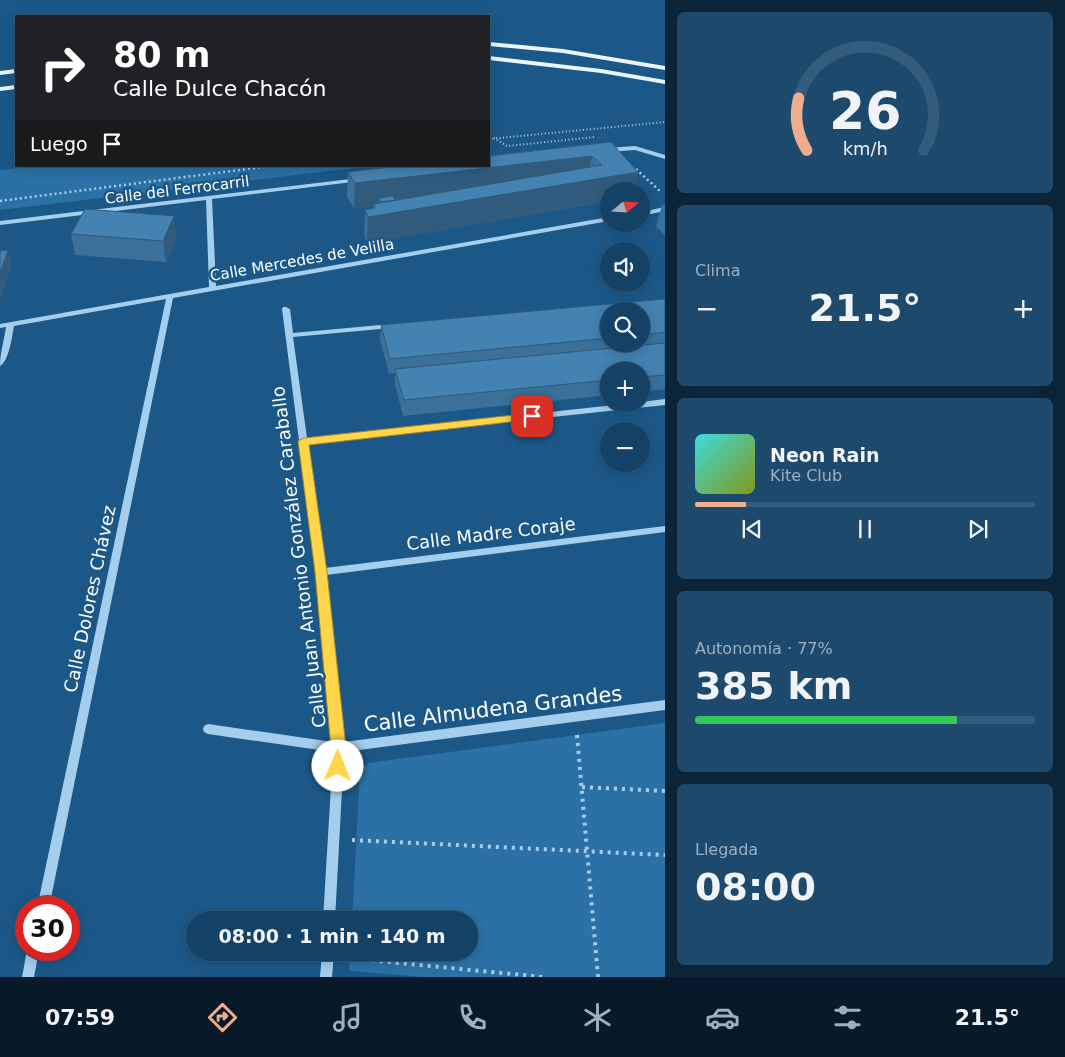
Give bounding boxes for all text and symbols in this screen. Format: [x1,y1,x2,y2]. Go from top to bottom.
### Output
icon: right [30,35,95,100]
text: 80 m [113,35,210,75]
text: Calle Dulce Chacón [113,76,327,101]
text: 26 [829,81,901,141]
icon: arrive [98,130,126,158]
text: Luego [30,133,88,155]
text: km/h [842,138,888,159]
street label: Calle del Ferrocarril [104,172,250,208]
north arrow [600,182,650,232]
map controls [600,182,650,472]
street label: Calle Mercedes de Velilla [209,235,395,285]
button: sound [600,242,650,292]
text: Clima [695,261,740,280]
text: 21.5° [809,286,921,330]
text: − [695,292,718,325]
text: + [1012,292,1035,325]
button: search [600,302,650,352]
button: + [600,362,650,412]
street label: Calle Juan Antonio González Caraballo [267,385,330,729]
pin [511,395,553,437]
icon: arrive [518,402,546,430]
button: − [600,422,650,472]
text: Neon Rain [770,444,879,466]
text: Kite Club [770,466,842,485]
street label: Calle Dolores Chávez [59,503,120,694]
street label: Calle Madre Coraje [405,513,577,554]
icon: previous [738,515,766,543]
icon: pause [851,515,879,543]
icon: next [964,515,992,543]
text: Autonomía · 77% [695,639,833,658]
text: 385 km [695,664,852,708]
street label: Calle Almudena Grandes [362,681,624,737]
position arrow [311,739,363,791]
text: Llegada [695,840,758,859]
text: 08:00 [695,865,816,909]
speed limit sign: 30 [15,896,80,961]
text: 08:00 · 1 min · 140 m [218,925,446,947]
icon: directions [205,1000,240,1035]
icon: music [330,1000,365,1035]
icon: phone [455,1000,490,1035]
icon: climate [580,1000,615,1035]
icon: car [705,1000,740,1035]
icon: filters [830,1000,865,1035]
text: 07:59 [45,1005,115,1030]
text: 21.5° [955,1005,1020,1030]

